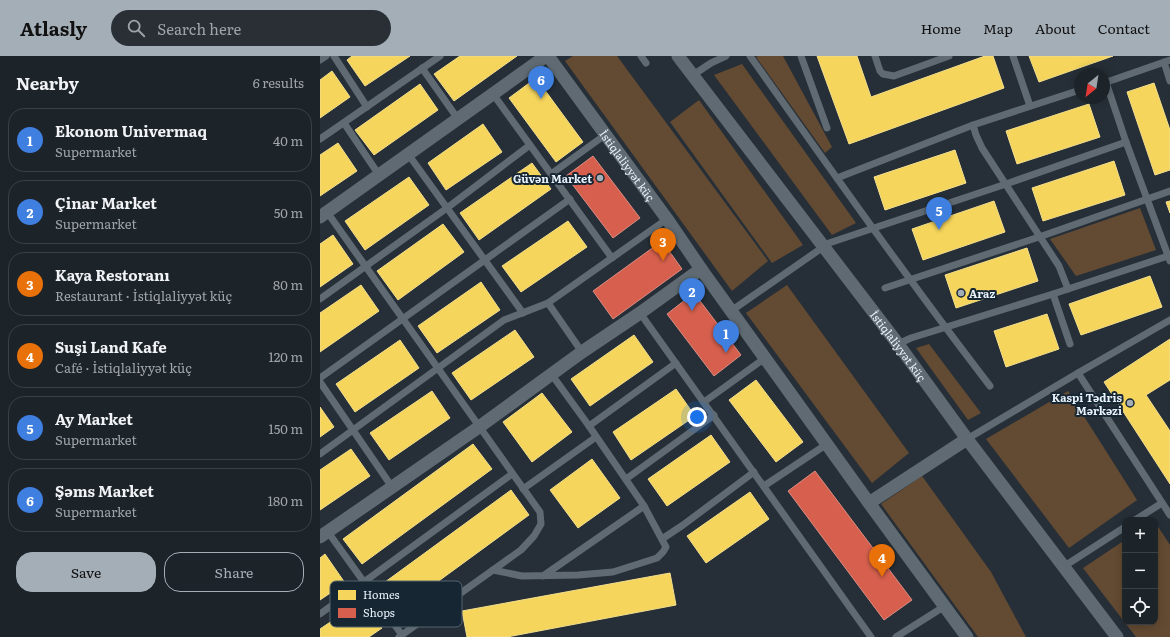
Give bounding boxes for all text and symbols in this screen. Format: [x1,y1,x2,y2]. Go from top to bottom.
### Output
search box [111,10,391,46]
text: Atlasly [20,14,87,42]
icon: search [125,17,147,39]
text: Search here [157,17,241,40]
text: Home [921,18,961,38]
text: Map [983,18,1013,38]
text: About [1035,18,1076,38]
text: Contact [1098,18,1150,38]
pin: 6 [528,66,554,99]
north arrow [1074,68,1110,104]
text: Nearby [16,70,79,95]
text: 6 results [253,73,304,92]
text: Ekonom Univermaq [55,119,207,142]
street label: İstiqlaliyyət küç [596,126,659,204]
text: 1 [27,131,33,150]
text: 40 m [273,131,303,150]
text: Supermarket [55,142,137,161]
place label: Güvən Market [513,170,592,186]
marker: Güvən Market [595,173,605,183]
text: Çinar Market [55,191,157,214]
pin: 5 [926,197,952,230]
text: 2 [27,203,33,222]
text: 50 m [274,203,303,222]
text: Supermarket [55,214,137,233]
pin: 3 [650,228,676,261]
text: Kaya Restoranı [55,263,170,286]
text: 3 [26,275,34,294]
text: 80 m [273,275,303,294]
pin: 2 [679,278,705,311]
place label: Araz [969,285,995,301]
text: Restaurant · İstiqlaliyyət küç [55,286,232,305]
marker: Araz [956,288,966,298]
street label: İstiqlaliyyət küç [867,307,931,385]
pin: 1 [713,320,739,353]
text: Suşi Land Kafe [55,335,167,358]
text: 4 [26,347,34,366]
text: 120 m [268,347,303,366]
text: Café · İstiqlaliyyət küç [55,358,192,377]
place label: Kaspi Tədris Mərkəzi [1052,389,1123,418]
marker: Kaspi Tədris Mərkəzi [1125,398,1135,408]
text: Ay Market [55,407,133,430]
your location [687,407,707,427]
text: 5 [26,419,34,438]
text: 150 m [268,419,303,438]
text: Supermarket [55,430,137,449]
text: Şəms Market [55,479,154,502]
text: 6 [26,491,34,510]
text: 180 m [268,491,303,510]
text: Supermarket [55,502,137,521]
map controls [1122,517,1158,625]
button: + [1122,517,1158,553]
pin: 4 [869,544,895,577]
button: Save [16,552,156,592]
button: Share [164,552,304,592]
button: − [1122,553,1158,589]
legend [330,581,462,627]
text: Homes [363,586,400,602]
button: locate [1122,589,1158,625]
text: Shops [363,604,395,620]

